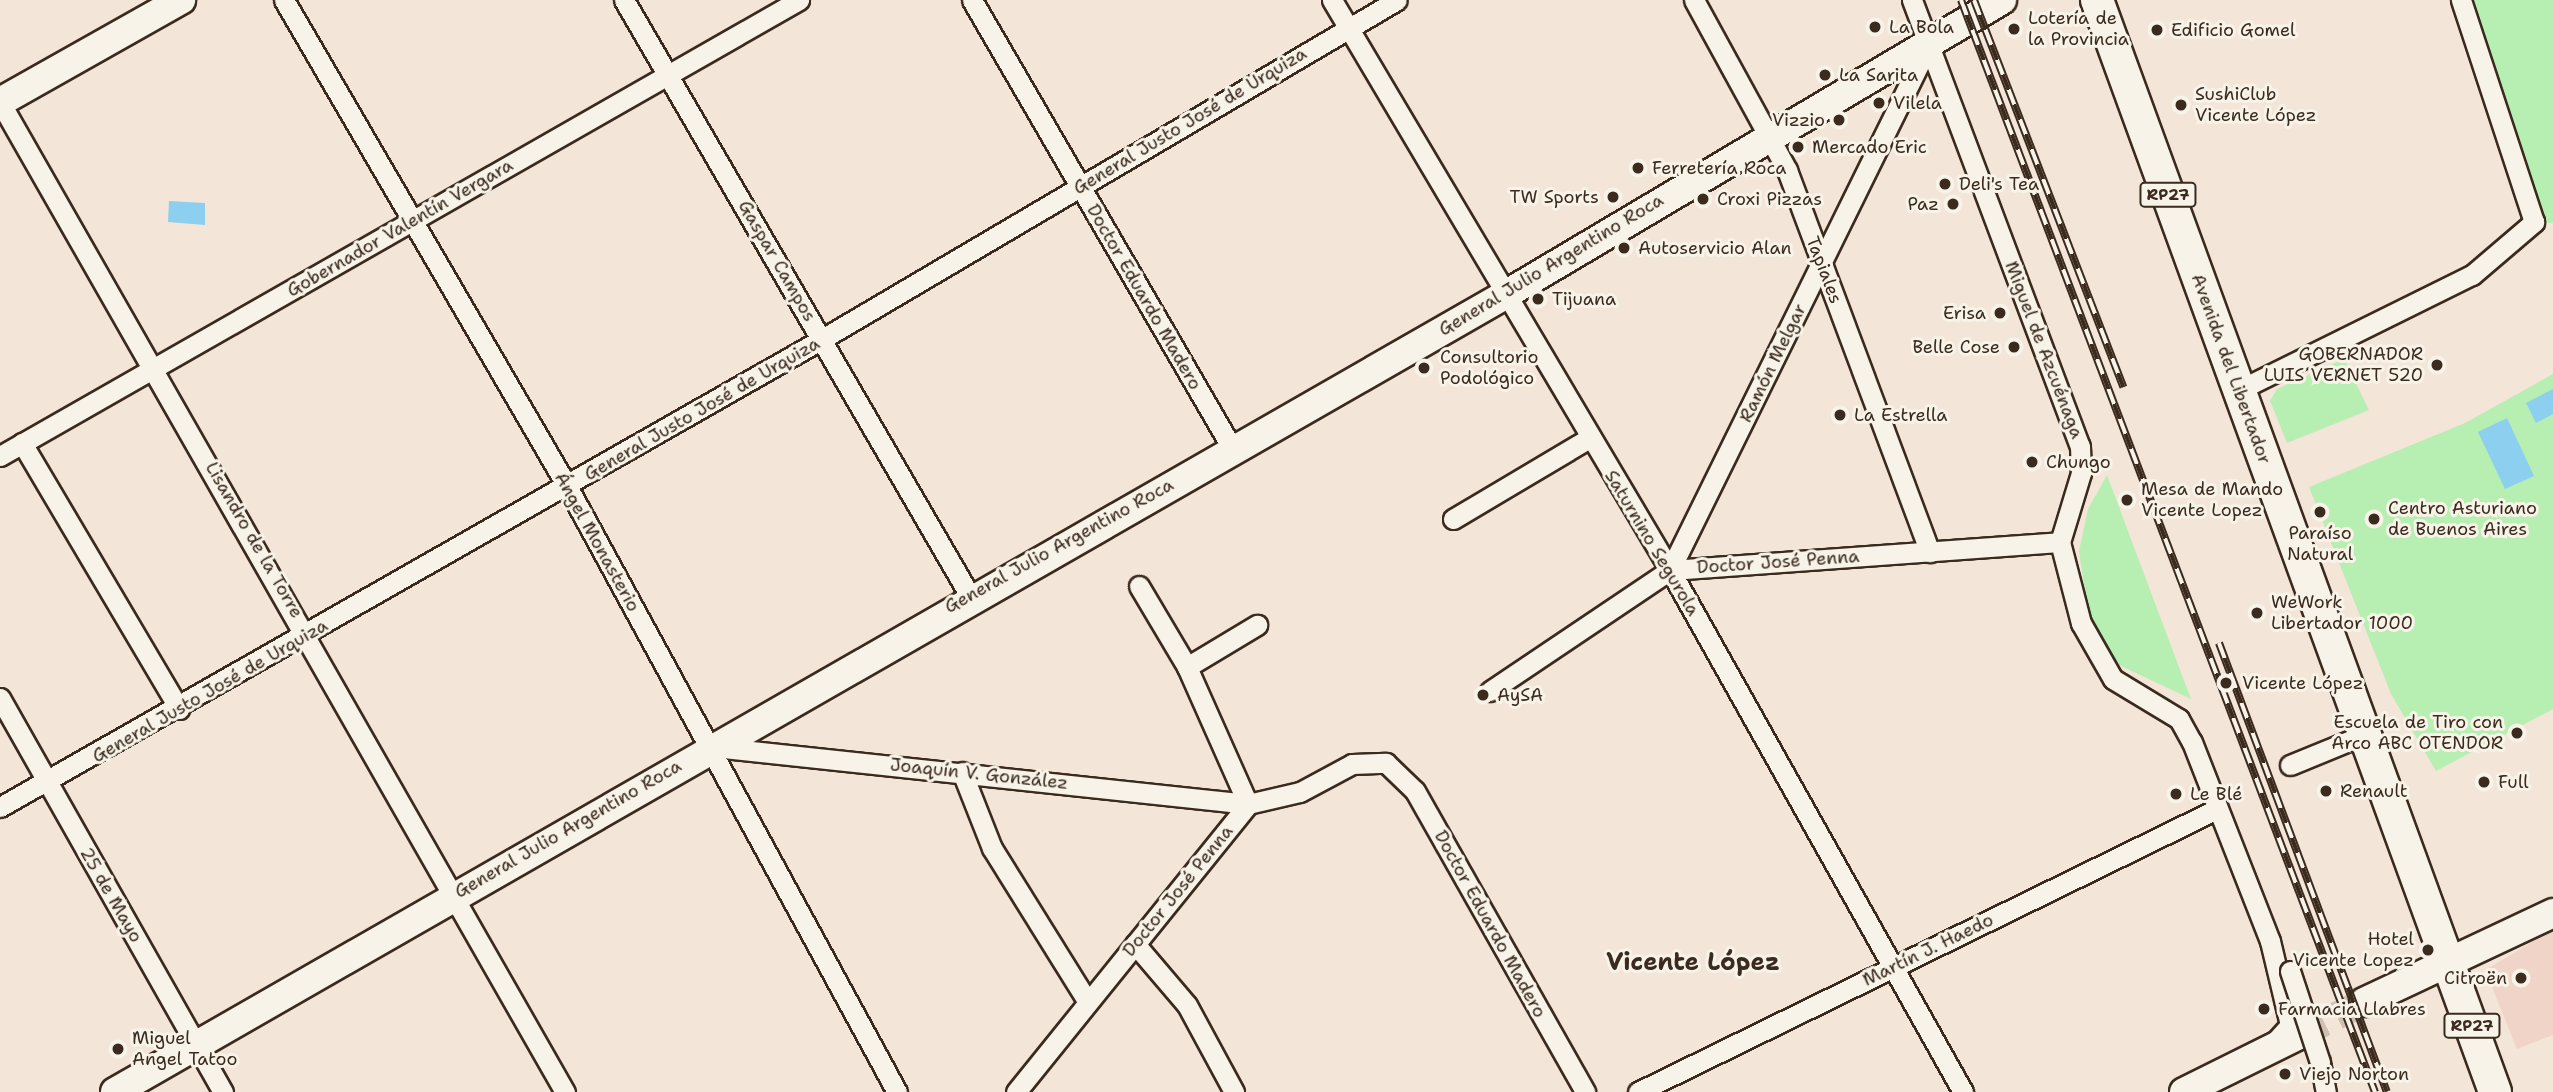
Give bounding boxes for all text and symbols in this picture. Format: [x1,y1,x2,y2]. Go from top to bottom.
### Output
place label: Lotería de la Provincia [2028,8,2129,50]
place label: La Bola [1889,16,1954,38]
marker: La Bola [1867,19,1883,35]
place label: Edificio Gomel [2171,19,2295,41]
marker: Lotería de la Provincia [2006,21,2022,37]
marker: Edificio Gomel [2149,22,2165,38]
street label: General Justo José de Urquiza [1069,43,1311,199]
place label: La Sarita [1839,64,1918,86]
marker: La Sarita [1817,67,1833,83]
place label: SushiClub Vicente López [2195,84,2317,126]
place label: Vilela [1893,92,1942,114]
marker: Vilela [1871,95,1887,111]
marker: SushiClub Vicente López [2173,97,2189,113]
place label: Vizzio [1772,109,1825,131]
marker: Vizzio [1831,112,1847,128]
place label: Mercado Eric [1812,136,1927,158]
marker: Mercado Eric [1790,139,1806,155]
street label: Gobernador Valentín Vergara [283,154,517,302]
place label: Ferretería Roca [1652,157,1786,179]
marker: Ferretería Roca [1630,160,1646,176]
place label: Deli's Tea [1959,173,2039,195]
marker: Deli's Tea [1937,176,1953,192]
road number: RP27 [2138,182,2198,208]
place label: TW Sports [1510,186,1599,208]
place label: Croxi Pizzas [1717,188,1822,210]
street label: General Julio Argentino Roca [1435,189,1667,341]
marker: TW Sports [1605,189,1621,205]
marker: Croxi Pizzas [1695,191,1711,207]
place label: Paz [1907,193,1939,215]
marker: Paz [1945,196,1961,212]
street label: Gaspar Campos [734,197,820,325]
street label: Doctor Eduardo Madero [1082,200,1206,394]
street label: Tapiales [1801,233,1847,307]
place label: Autoservicio Alan [1638,237,1792,259]
marker: Autoservicio Alan [1616,240,1632,256]
street label: Miguel de Azcuénaga [2000,258,2088,442]
street label: Avenida del Libertador [2186,271,2276,467]
place label: Tijuana [1552,288,1616,310]
marker: Tijuana [1530,291,1546,307]
street label: Ramón Melgar [1735,300,1811,426]
place label: Erisa [1943,302,1986,324]
marker: Erisa [1992,305,2008,321]
street label: General Justo José de Urquiza [580,333,824,485]
place label: Belle Cose [1912,336,2000,358]
marker: Belle Cose [2006,339,2022,355]
place label: GOBERNADOR LUIS VERNET 520 [2264,344,2423,386]
place label: Consultorio Podológico [1440,347,1538,390]
marker: GOBERNADOR LUIS VERNET 520 [2429,357,2445,373]
marker: Consultorio Podológico [1414,358,1434,378]
place label: La Estrella [1854,404,1948,426]
marker: La Estrella [1832,407,1848,423]
place label: Chungo [2046,451,2111,473]
marker: Chungo [2024,454,2040,470]
street label: Lisandro de la Torre [201,458,307,622]
street label: Saturnino Segurola [1600,466,1704,620]
street label: Ángel Monasterio [550,469,644,615]
street label: General Julio Argentino Roca [941,474,1177,618]
place label: Mesa de Mando Vicente Lopez [2141,479,2283,522]
marker: Mesa de Mando Vicente Lopez [2119,492,2135,508]
place label: Centro Asturiano de Buenos Aires [2388,498,2537,540]
marker: Paraíso Natural [2312,504,2328,520]
marker: Centro Asturiano de Buenos Aires [2366,511,2382,527]
place label: Paraíso Natural [2287,523,2353,566]
street label: Doctor José Penna [1696,546,1860,578]
place label: WeWork Libertador 1000 [2271,592,2413,634]
marker: WeWork Libertador 1000 [2249,605,2265,621]
street label: General Justo José de Urquiza [88,615,332,767]
place label: Vicente López [2242,672,2364,694]
marker: Vicente López [2216,673,2236,693]
place label: AySA [1497,684,1543,706]
marker: AySA [1475,687,1491,703]
place label: Escuela de Tiro con Arco ABC OTENDOR [2331,712,2503,754]
marker: Escuela de Tiro con Arco ABC OTENDOR [2509,725,2525,741]
street label: Joaquín V. González [889,754,1069,794]
street label: General Julio Argentino Roca [451,755,685,903]
place label: Full [2498,771,2529,793]
marker: Full [2476,774,2492,790]
place label: Renault [2340,780,2408,802]
place label: Le Blé [2190,783,2242,805]
marker: Renault [2318,783,2334,799]
marker: Le Blé [2168,786,2184,802]
street label: Doctor José Penna [1118,821,1238,961]
street label: Doctor Eduardo Madero [1430,827,1550,1021]
street label: 25 de Mayo [75,844,147,946]
street label: Martín J. Haedo [1859,909,1997,991]
place label: Hotel Vicente Lopez [2292,929,2414,972]
marker: Hotel Vicente Lopez [2420,942,2436,958]
district label: Vicente López [1606,949,1780,977]
place label: Citroën [2444,967,2507,989]
marker: Citroën [2513,970,2529,986]
place label: Farmacia Llabres [2278,998,2426,1020]
marker: Farmacia Llabres [2256,1001,2272,1017]
road number: RP27 [2442,1014,2502,1038]
place label: Miguel Angel Tatoo [132,1028,237,1070]
marker: Miguel Angel Tatoo [110,1041,126,1057]
place label: Viejo Norton [2299,1063,2409,1085]
marker: Viejo Norton [2277,1066,2293,1082]

